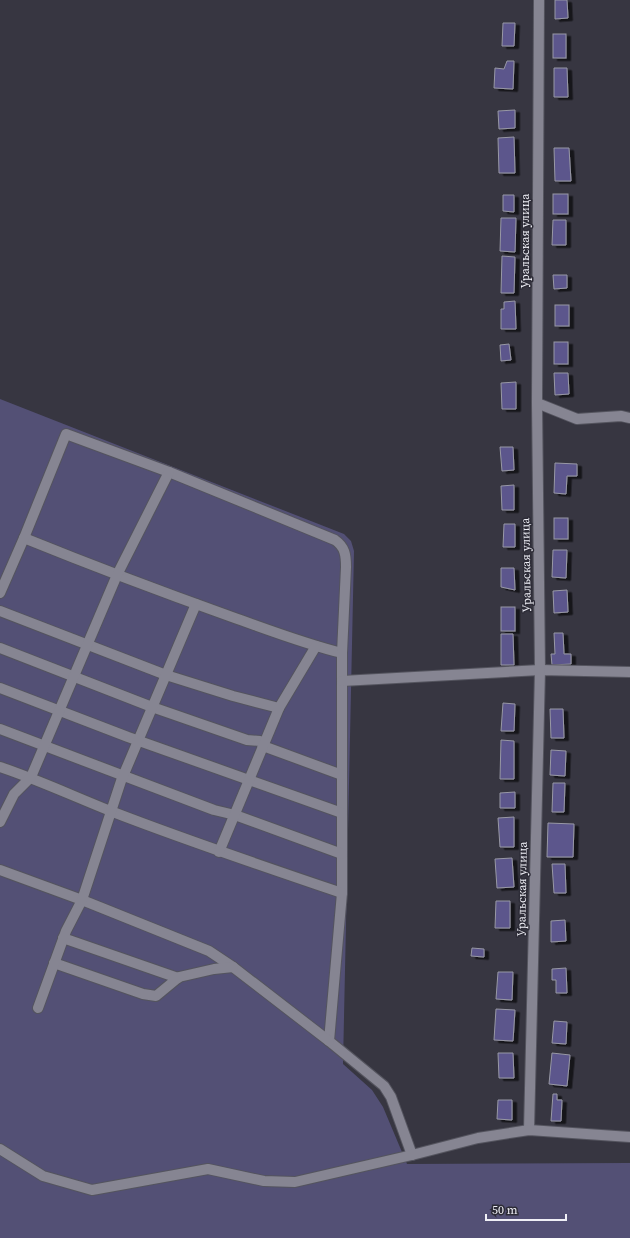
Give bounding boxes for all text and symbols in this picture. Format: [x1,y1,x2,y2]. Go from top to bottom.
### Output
street label: Уральская улица [517,193,533,288]
street label: Уральская улица [517,517,535,612]
street label: Уральская улица [513,841,531,936]
scale bar [486,1196,566,1222]
text: 50 m [492,1202,518,1218]

